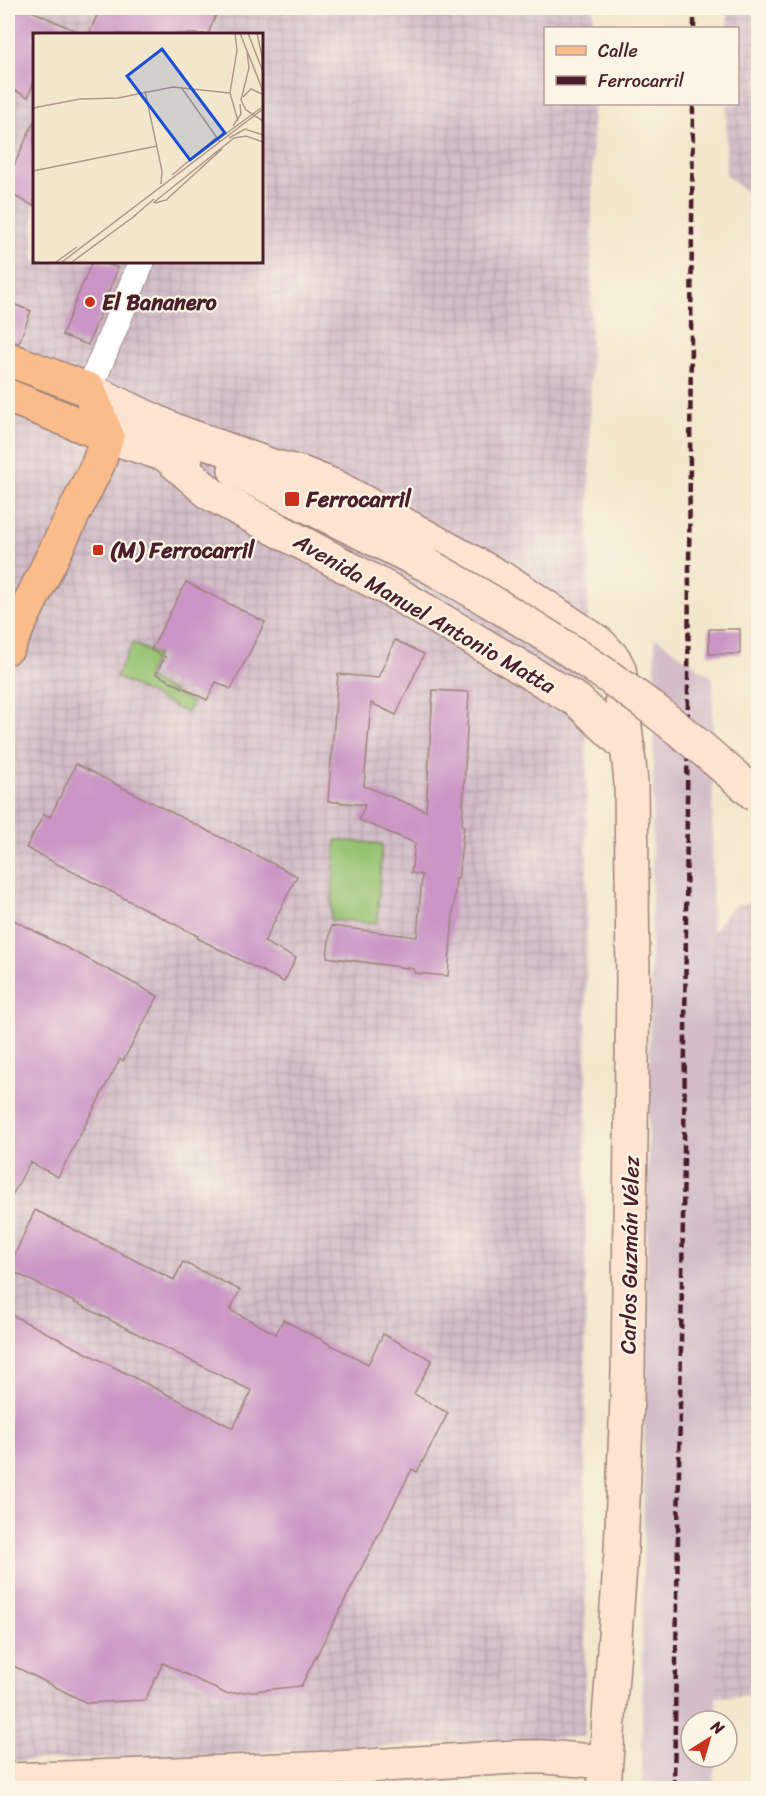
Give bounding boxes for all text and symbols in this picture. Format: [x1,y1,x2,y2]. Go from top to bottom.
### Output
legend [544,27,739,105]
inset map [33,33,262,262]
text: Calle [598,35,638,67]
text: Ferrocarril [598,65,685,97]
place label: El Bananero [102,283,218,322]
marker: El Bananero [83,295,97,309]
place label: Ferrocarril [305,480,412,519]
marker: Ferrocarril [283,490,301,508]
street label: Avenida Manuel Antonio Matta [285,522,564,705]
place label: (M) Ferrocarril [110,531,255,570]
marker: (M) Ferrocarril [91,543,105,557]
street label: Carlos Guzmán Vélez [608,1155,651,1354]
north arrow [679,1709,739,1769]
text: N [704,1712,732,1743]

